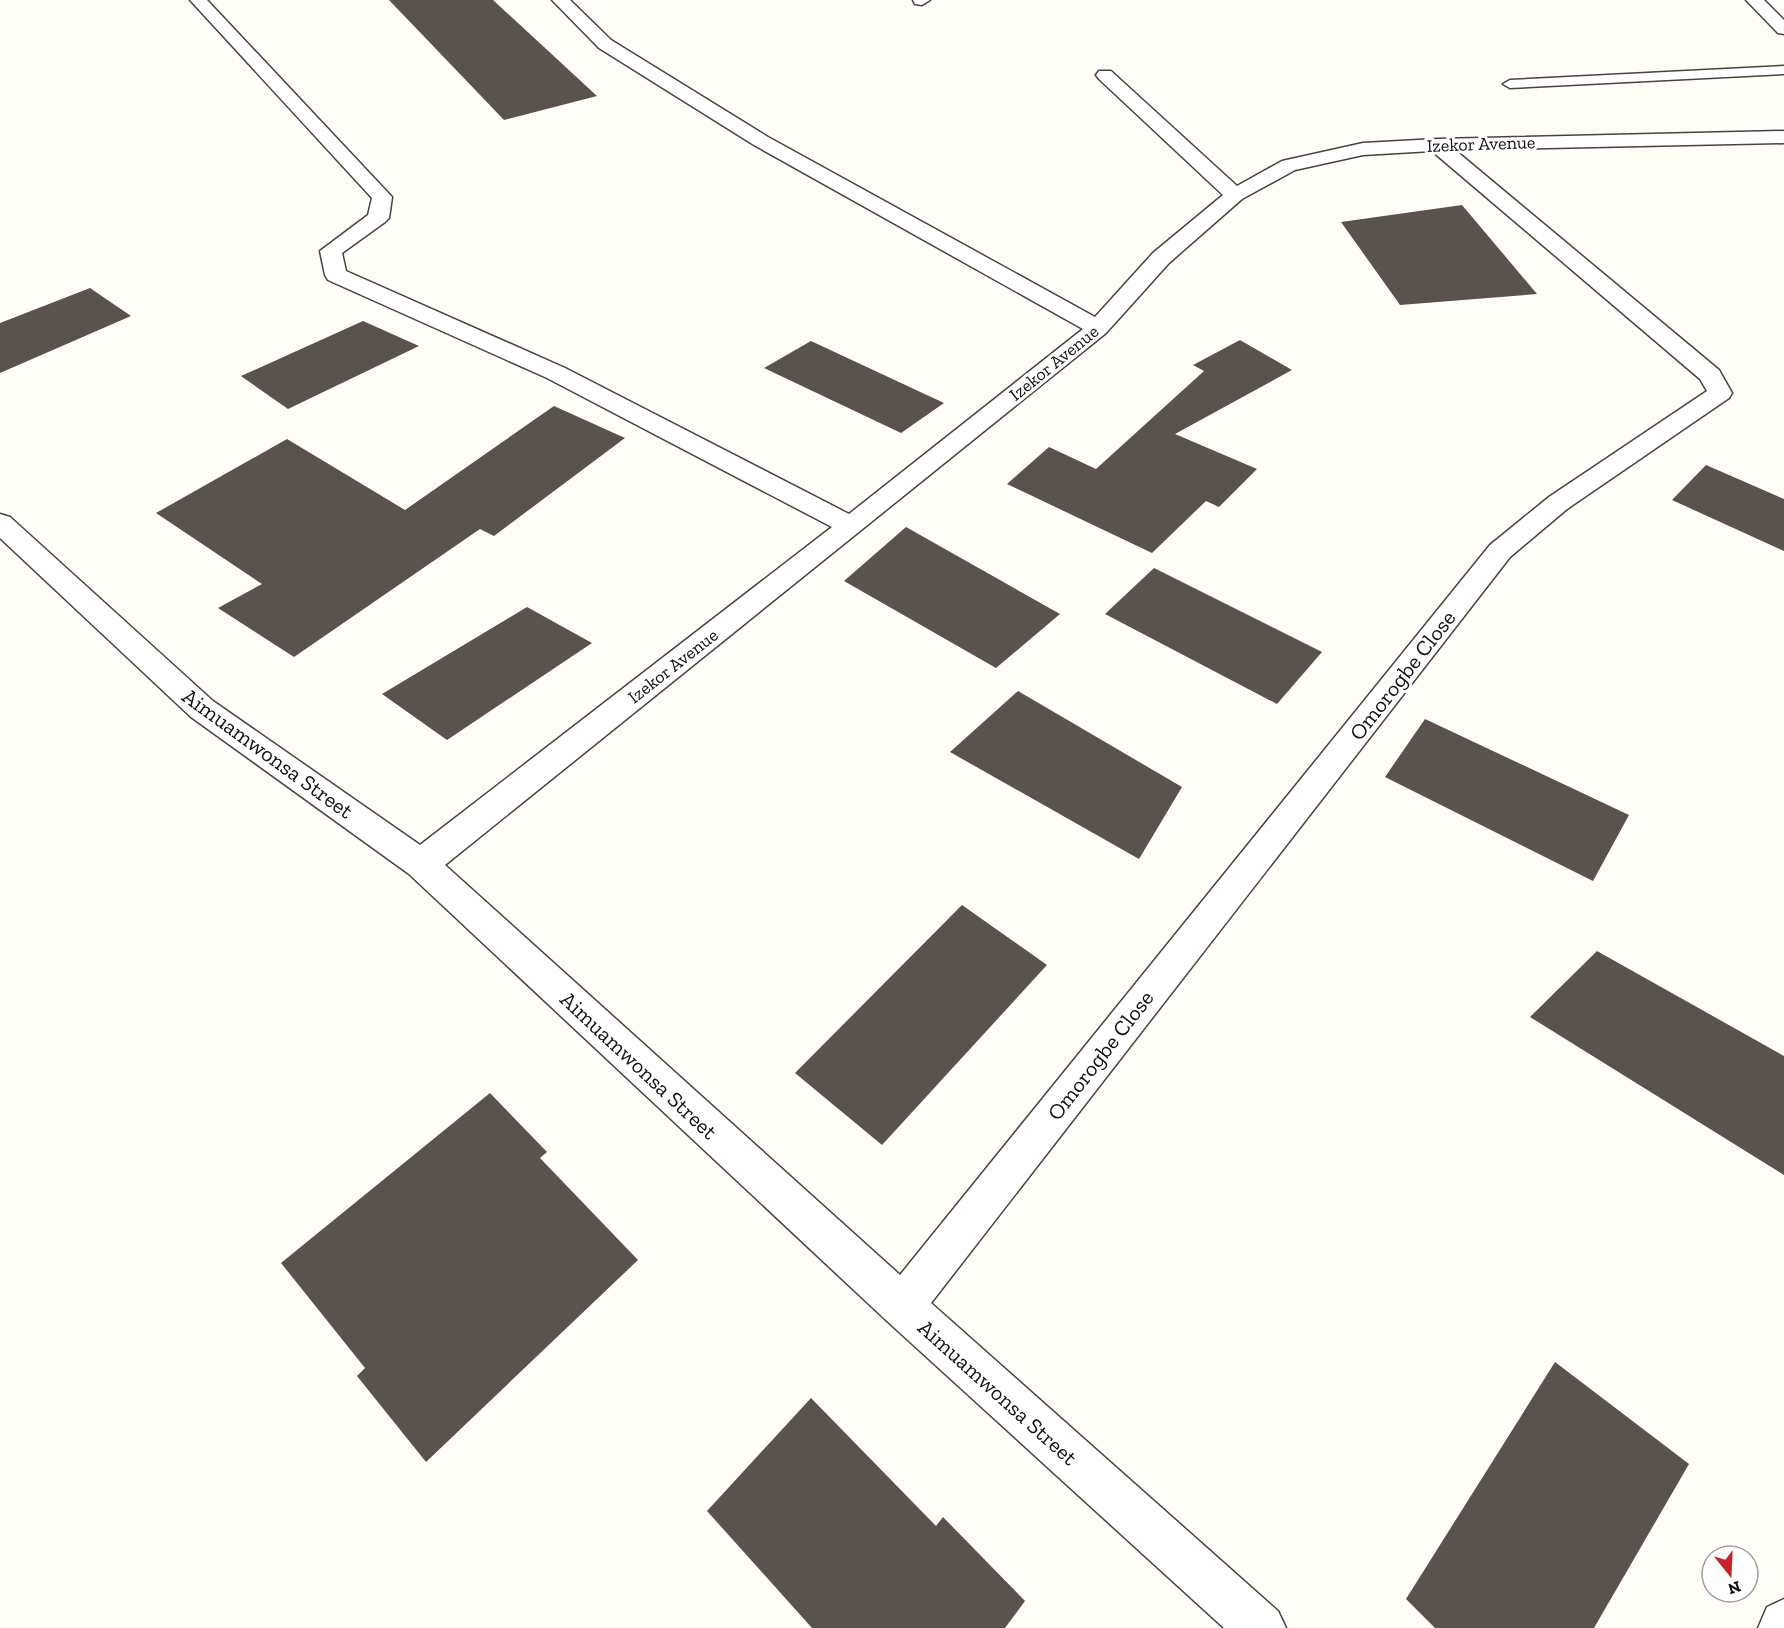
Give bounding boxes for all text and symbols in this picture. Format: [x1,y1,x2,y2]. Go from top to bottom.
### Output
street label: Izekor Avenue [1426,131,1536,157]
street label: Izekor Avenue [1005,320,1103,406]
street label: Omorogbe Close [1343,605,1461,746]
street label: Izekor Avenue [623,624,723,708]
street label: Aimuamwonsa Street [177,682,359,825]
street label: Omorogbe Close [1041,985,1159,1126]
street label: Aimuamwonsa Street [555,986,723,1146]
street label: Aimuamwonsa Street [913,1314,1083,1471]
north arrow [1700,1544,1760,1604]
text: N [1726,1577,1743,1599]

